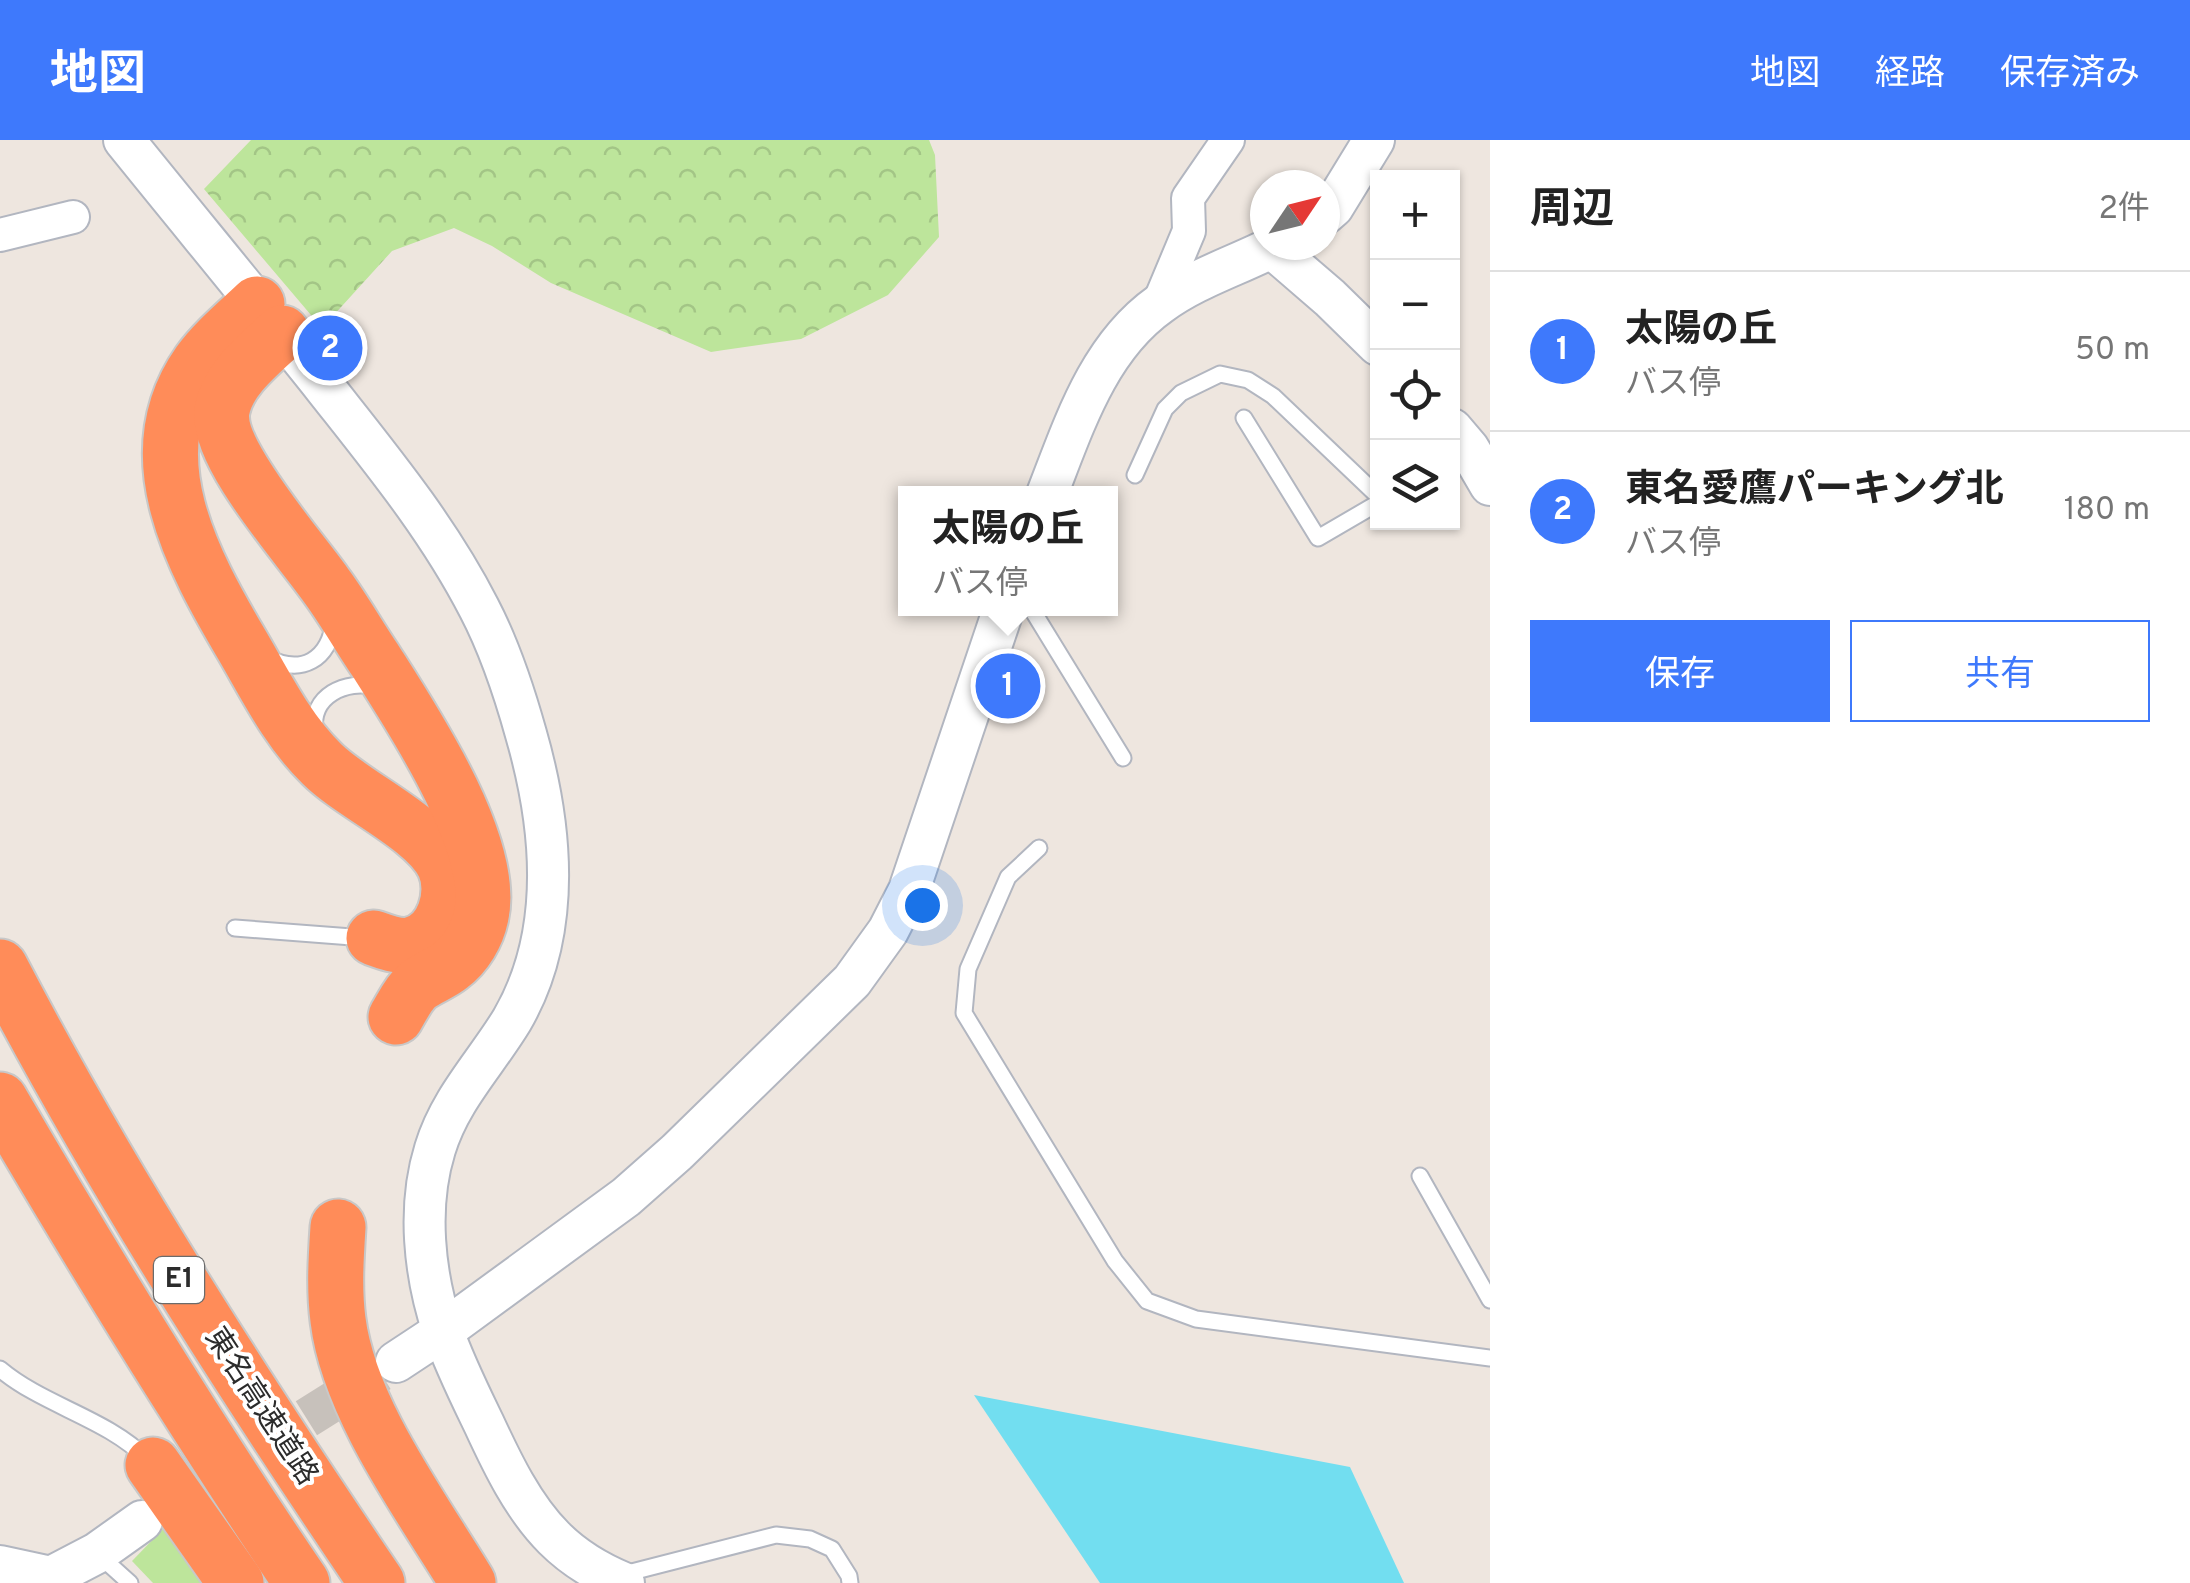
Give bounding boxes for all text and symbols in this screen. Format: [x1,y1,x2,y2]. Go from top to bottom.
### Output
text: 地図 [50,47,146,107]
text: 地図 [1750,53,1820,97]
text: 経路 [1875,53,1945,97]
text: 保存済み [2000,53,2140,97]
north arrow [1250,170,1340,260]
map controls [1370,170,1460,530]
button: + [1370,170,1460,260]
text: 周辺 [1530,185,1614,238]
text: 2件 [2098,190,2150,230]
button: − [1370,260,1460,350]
text: 太陽の丘 [1625,307,1777,356]
pin: 2 [298,310,362,386]
text: 1 [1556,331,1569,371]
text: 50 m [2075,331,2150,371]
button: locate [1370,350,1460,440]
text: バス停 [1625,365,1721,405]
button: layers [1370,440,1460,530]
text: 東名愛鷹パーキング北 [1625,467,2004,516]
popup [898,486,1118,616]
text: 2 [1553,491,1572,531]
text: 180 m [2064,491,2150,531]
text: 太陽の丘 [932,507,1084,556]
text: バス停 [1625,525,1721,565]
text: バス停 [932,565,1028,605]
button: 保存 [1530,620,1830,722]
button: 共有 [1850,620,2150,722]
pin: 1 [976,648,1040,724]
your location [897,880,948,931]
road number: E1 [154,1257,204,1303]
street label: 東名高速道路 [195,1321,325,1493]

